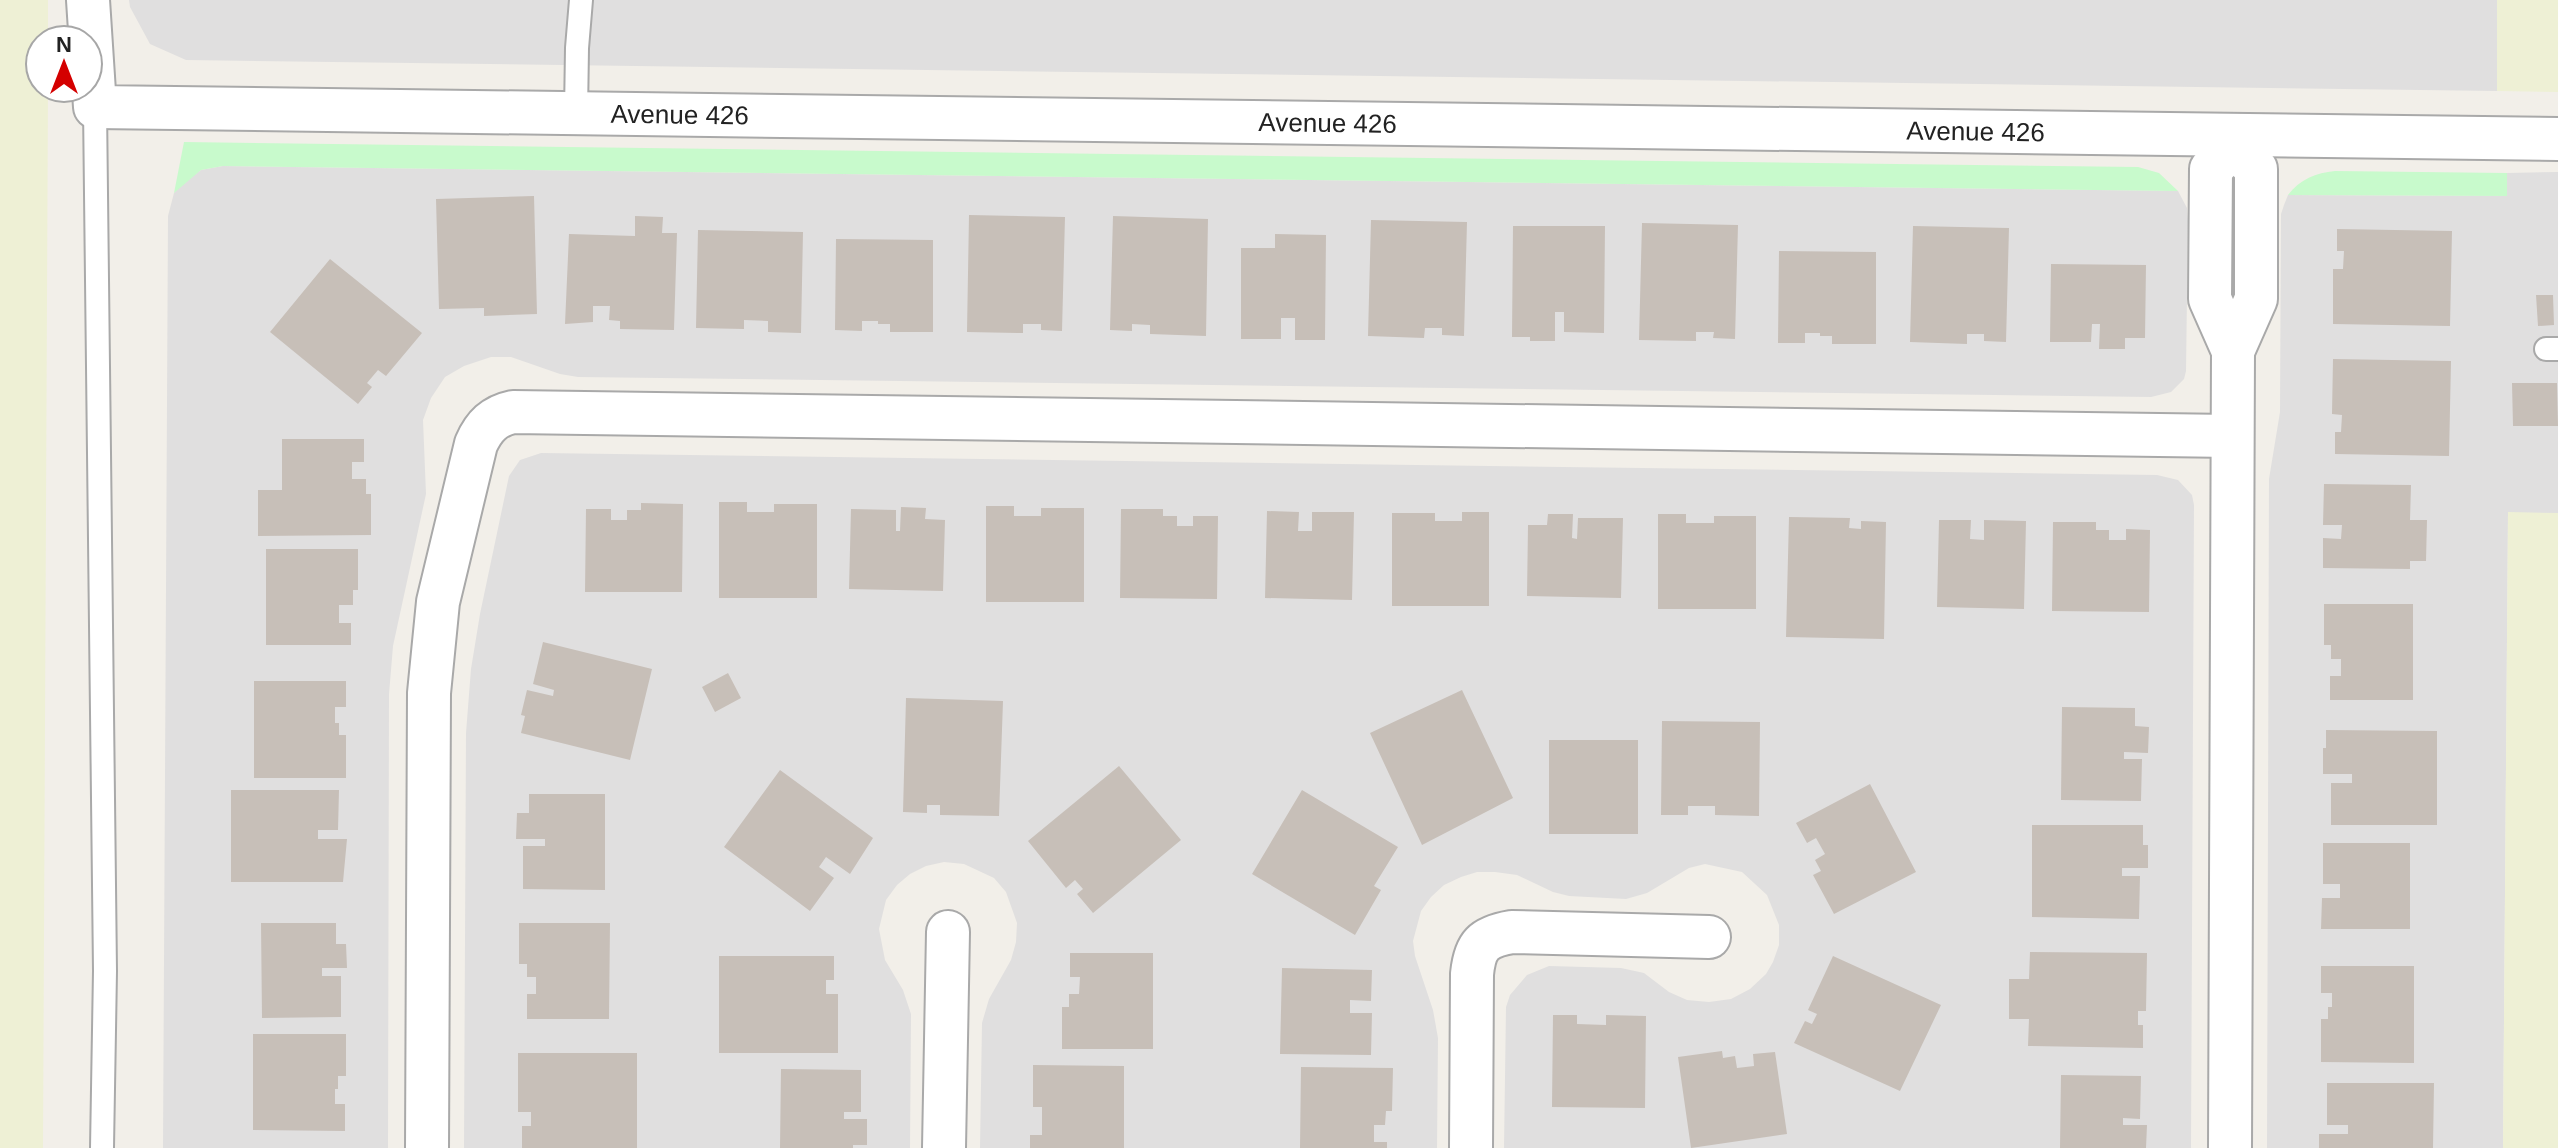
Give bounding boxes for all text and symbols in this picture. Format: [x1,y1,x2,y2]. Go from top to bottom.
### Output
north arrow [24,24,104,104]
text: N [56,32,72,57]
street label: Avenue 426 [610,99,749,130]
street label: Avenue 426 [1258,107,1397,139]
street label: Avenue 426 [1906,116,2045,147]

